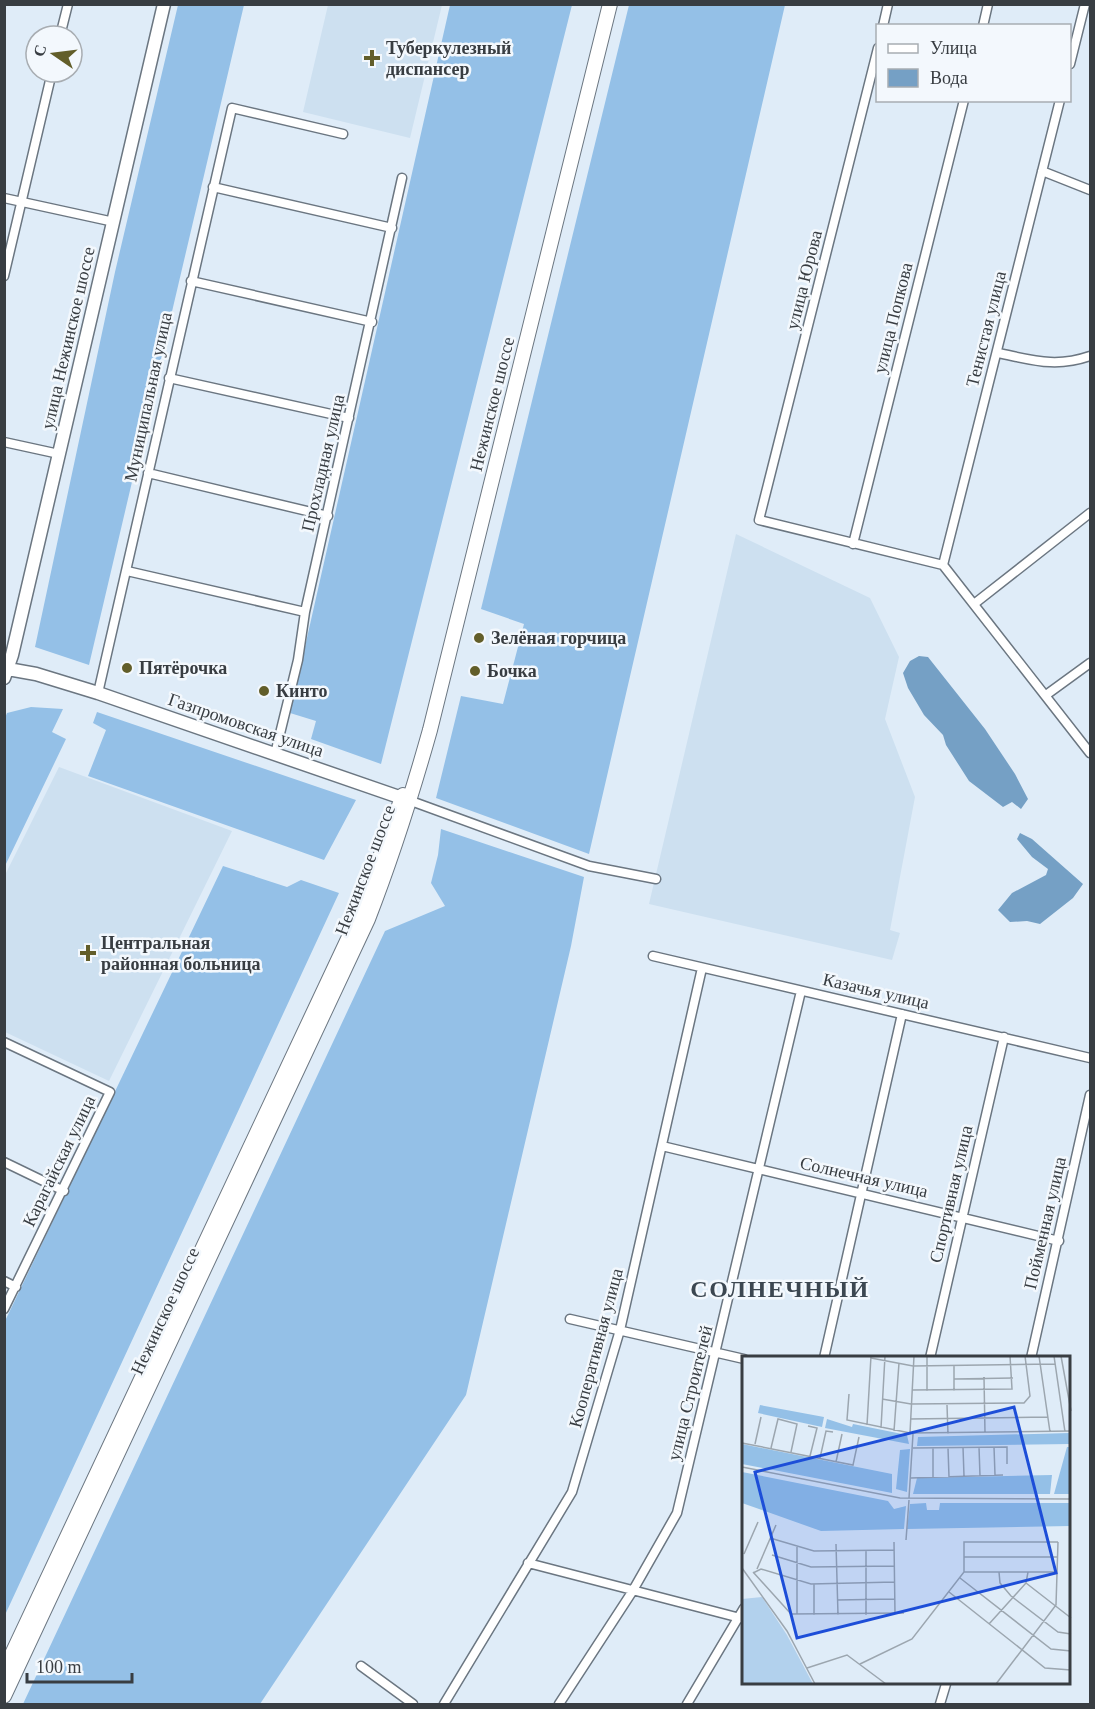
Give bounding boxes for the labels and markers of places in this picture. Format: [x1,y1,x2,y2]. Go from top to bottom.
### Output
place label: Туберкулезный диспансер [386,38,511,79]
marker: Туберкулезный диспансер [363,49,381,67]
place label: Зелёная горчица [491,628,626,648]
marker: Зелёная горчица [472,631,486,645]
place label: Пятёрочка [139,658,227,678]
marker: Пятёрочка [120,661,134,675]
place label: Бочка [487,661,537,681]
marker: Бочка [468,664,482,678]
place label: Кинто [276,681,327,701]
marker: Кинто [257,684,271,698]
place label: Центральная районная больница [101,933,261,974]
marker: Центральная районная больница [79,944,97,962]

